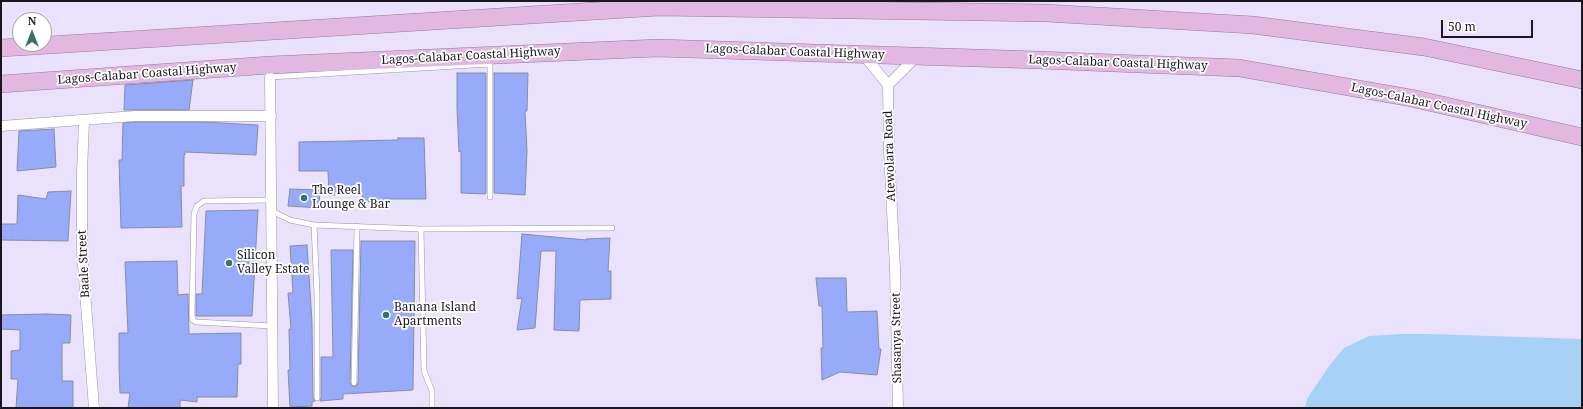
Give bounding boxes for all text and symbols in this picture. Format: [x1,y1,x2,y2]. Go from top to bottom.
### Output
north arrow [12,12,52,52]
scale bar [1443,12,1535,38]
text: N [28,13,36,28]
text: 50 m [1448,18,1476,35]
street label: Lagos-Calabar Coastal Highway [705,42,885,62]
street label: Lagos-Calabar Coastal Highway [381,44,561,68]
street label: Lagos-Calabar Coastal Highway [1028,53,1208,73]
street label: Lagos-Calabar Coastal Highway [57,61,237,87]
street label: Lagos-Calabar Coastal Highway [1350,80,1528,132]
street label: Atewolara Road [881,110,899,202]
place label: The Reel Lounge & Bar [312,184,390,212]
marker: The Reel Lounge & Bar [299,193,309,203]
street label: Baale Street [75,230,93,298]
place label: Silicon Valley Estate [237,249,309,277]
marker: Silicon Valley Estate [224,258,234,268]
street label: Shasanya Street [889,293,905,383]
place label: Banana Island Apartments [394,301,476,329]
marker: Banana Island Apartments [381,310,391,320]

